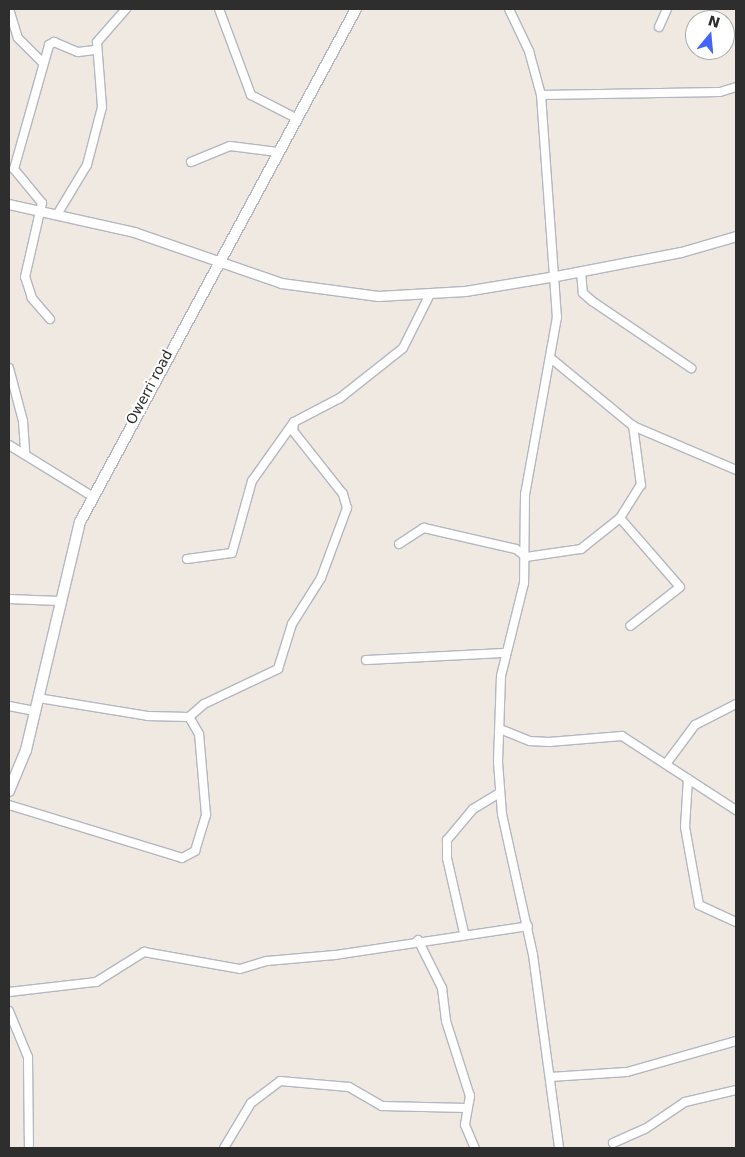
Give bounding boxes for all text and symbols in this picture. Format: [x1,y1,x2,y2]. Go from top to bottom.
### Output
north arrow [685,10,735,60]
text: N [706,12,722,31]
street label: Owerri road [122,347,176,427]

